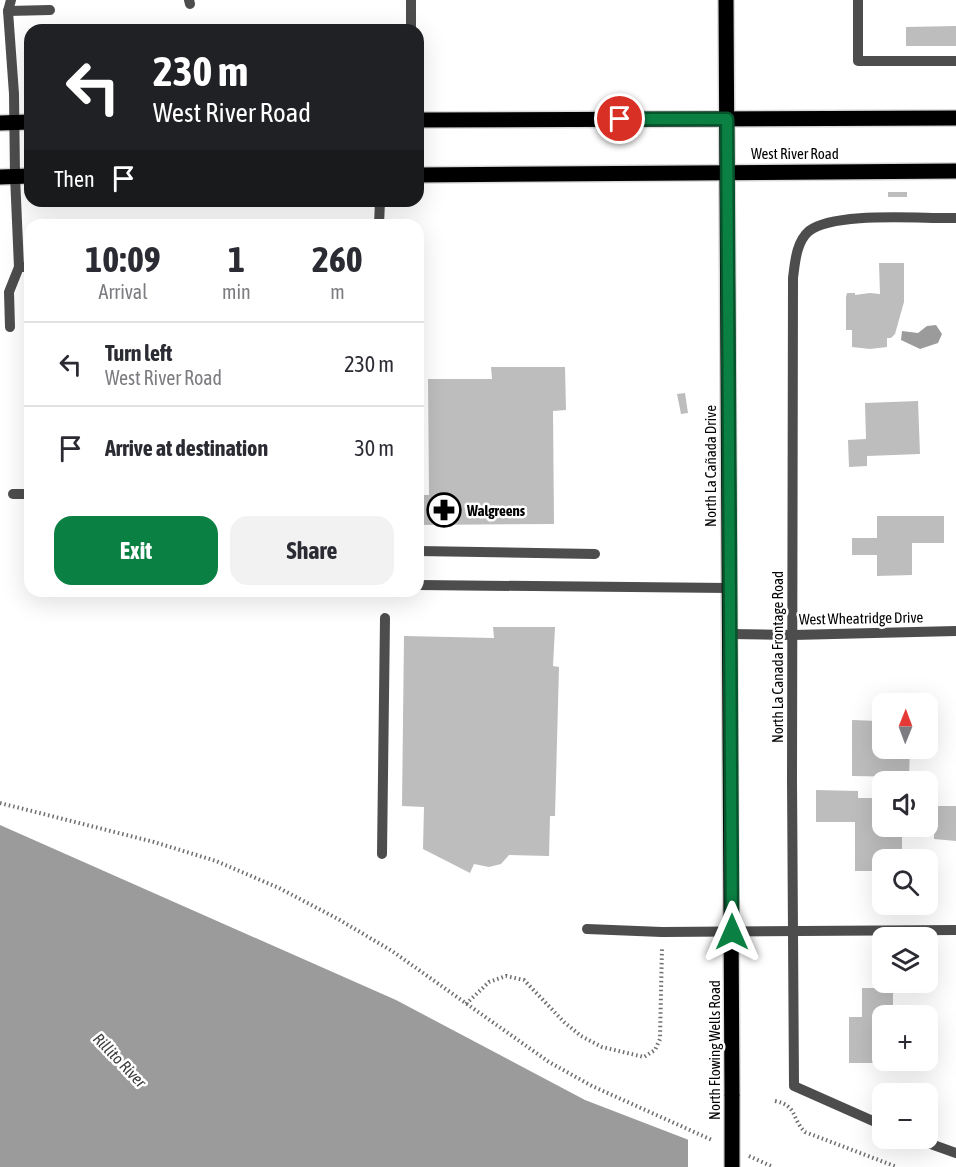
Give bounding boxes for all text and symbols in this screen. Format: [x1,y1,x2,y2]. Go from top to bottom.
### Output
text: 230 m [153,47,248,95]
icon: left [54,48,132,126]
pin [594,93,645,144]
text: West River Road [153,97,311,128]
icon: arrive [603,102,636,135]
street label: West River Road [751,145,839,162]
icon: arrive [107,162,140,195]
text: Then [54,166,95,192]
text: 10:09 [85,238,161,280]
text: 1 [228,238,245,280]
text: 260 [312,238,363,280]
text: Arrival [99,280,147,303]
text: min [222,280,251,303]
text: m [330,280,345,303]
text: Turn left [105,340,172,366]
icon: left [54,348,87,381]
text: 230 m [344,351,394,377]
text: West River Road [105,366,222,389]
street label: North La Cañada Drive [702,405,719,527]
icon: arrive [54,432,87,465]
text: Arrive at destination [105,435,268,461]
text: 30 m [354,435,394,461]
pharmacy icon: Walgreens [426,492,462,528]
place label: Walgreens [466,502,526,519]
button: Exit [54,516,218,585]
button: Share [230,516,394,585]
street label: North La Canada Frontage Road [769,571,786,743]
street label: West Wheatridge Drive [799,608,923,628]
north arrow [872,693,938,759]
map controls [872,693,938,1149]
button: sound [872,771,938,837]
button: search [872,849,938,915]
position arrow [700,900,764,964]
button: layers [872,927,938,993]
street label: North Flowing Wells Road [706,980,723,1120]
button: + [872,1005,938,1071]
water label: Rillito River [90,1029,151,1092]
button: − [872,1083,938,1149]

